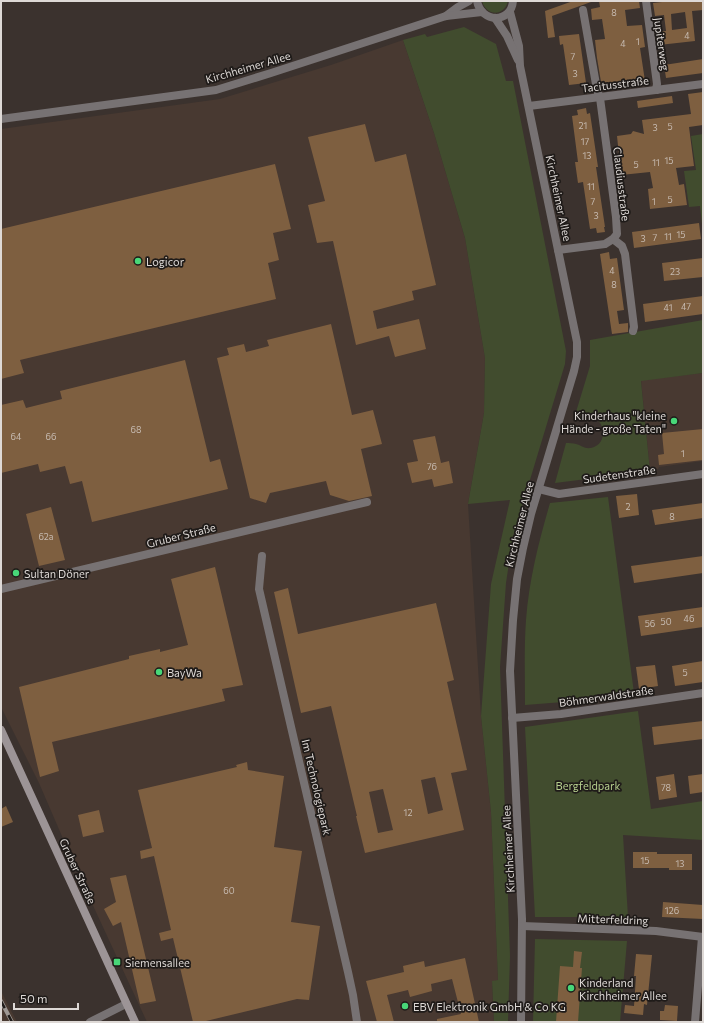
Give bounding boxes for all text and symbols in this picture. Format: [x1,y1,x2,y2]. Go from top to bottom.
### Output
house number: 8 [611,7,617,18]
street label: Jupiterweg [651,17,672,72]
house number: 4 [684,30,690,41]
house number: 1 [636,36,640,47]
house number: 4 [620,38,626,49]
street label: Kirchheimer Allee [204,49,292,85]
house number: 7 [571,51,576,62]
house number: 3 [572,68,578,79]
street label: Tacitusstraße [581,73,650,95]
house number: 21 [579,120,587,131]
house number: 5 [667,121,673,132]
house number: 3 [652,122,658,133]
house number: 17 [581,136,590,147]
street label: Claudiusstraße [611,146,633,222]
house number: 13 [583,150,591,161]
street label: Kirchheimer Allee [544,154,575,242]
house number: 15 [664,155,674,166]
house number: 11 [652,157,660,168]
house number: 5 [633,159,639,170]
house number: 11 [587,181,595,192]
house number: 5 [667,194,673,205]
house number: 7 [591,196,596,207]
house number: 1 [652,196,656,207]
house number: 3 [593,210,599,221]
house number: 15 [676,229,686,240]
house number: 11 [664,231,672,242]
house number: 7 [653,232,658,243]
house number: 3 [640,233,646,244]
place label: Logicor [146,255,185,268]
marker: Logicor [133,256,143,266]
house number: 4 [609,265,615,276]
house number: 23 [670,266,680,277]
house number: 8 [611,279,617,290]
house number: 47 [681,301,691,312]
house number: 41 [664,302,672,313]
place label: Kinderhaus "kleine Hände - große Taten" [561,409,666,435]
marker: Kinderhaus "kleine Hände - große Taten" [669,416,679,426]
house number: 68 [131,424,141,435]
house number: 64 [11,431,22,442]
house number: 66 [46,431,56,442]
house number: 1 [681,448,685,459]
house number: 76 [427,461,437,472]
street label: Sudetenstraße [582,462,656,486]
street label: Kirchheimer Allee [502,480,536,568]
house number: 2 [626,501,631,512]
house number: 8 [669,511,675,522]
street label: Gruber Straße [145,520,217,550]
house number: 62a [38,531,54,542]
place label: Sultan Döner [24,567,90,580]
marker: Sultan Döner [11,568,21,578]
house number: 46 [684,613,694,624]
house number: 50 [660,616,672,627]
house number: 56 [645,618,655,629]
place label: BayWa [167,666,202,679]
marker: BayWa [154,667,164,677]
house number: 5 [682,667,688,678]
street label: Böhmerwaldstraße [558,683,654,709]
street label: Im Technologiepark [300,738,334,836]
park label: Bergfeldpark [556,779,620,792]
house number: 78 [661,782,671,793]
street label: Kirchheimer Allee [499,805,517,893]
house number: 12 [404,807,412,818]
street label: Gruber Straße [57,836,99,906]
house number: 15 [640,855,650,866]
house number: 13 [676,858,684,869]
house number: 60 [223,885,235,896]
house number: 126 [665,905,679,916]
street label: Mitterfeldring [577,911,649,927]
place label: Siemensallee [125,956,190,969]
marker: Siemensallee [112,957,122,967]
place label: Kinderland Kirchheimer Allee [579,976,667,1002]
marker: Kinderland Kirchheimer Allee [566,983,576,993]
scale bar [14,985,78,1011]
text: 50 m [20,991,48,1005]
place label: EBV Elektronik GmbH & Co KG [413,1000,566,1013]
marker: EBV Elektronik GmbH & Co KG [400,1001,410,1011]

